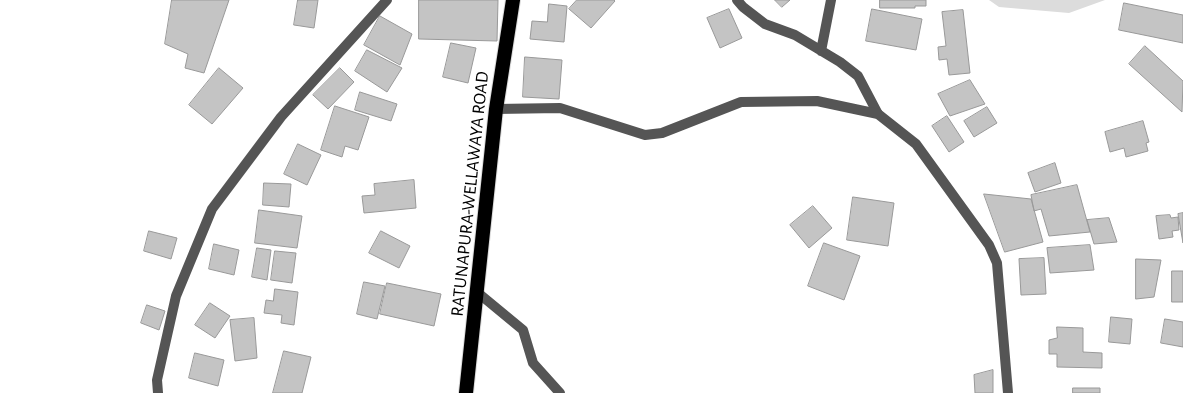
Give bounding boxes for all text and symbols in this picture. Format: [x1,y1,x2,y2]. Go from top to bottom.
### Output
street label: RATUNAPURA-WELLAWAYA ROAD [446,70,494,318]

